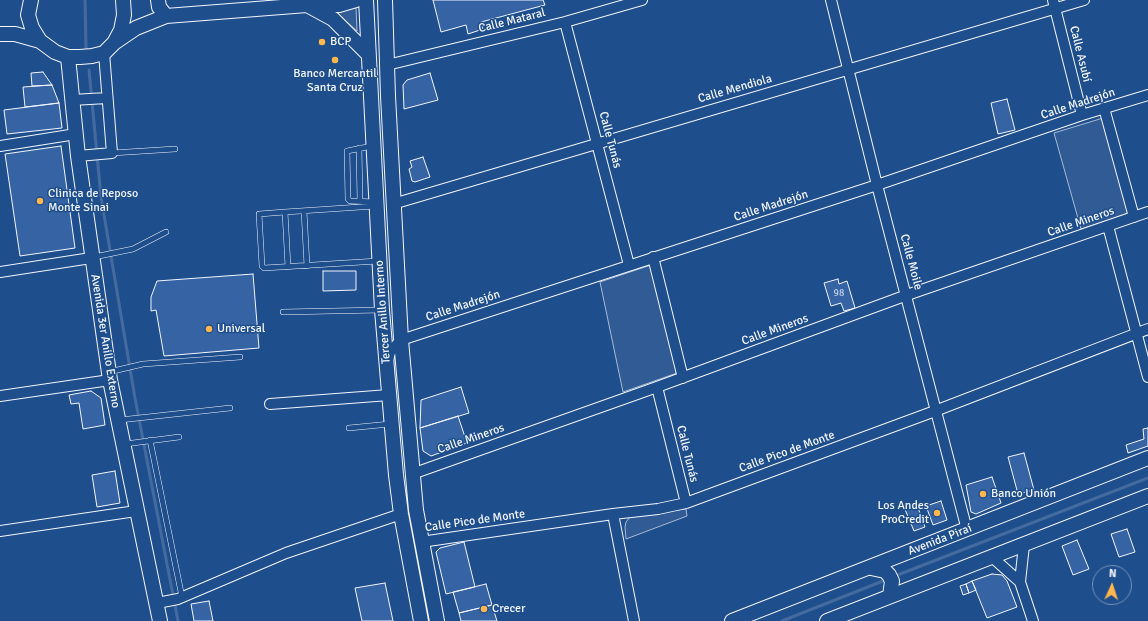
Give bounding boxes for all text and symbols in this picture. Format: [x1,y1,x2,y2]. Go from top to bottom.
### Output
street label: Calle Mataral [477,6,547,36]
street label: Calle Asubí [1066,24,1094,84]
place label: BCP [330,35,351,49]
marker: BCP [317,37,327,47]
marker: Banco Mercantil Santa Cruz [330,55,340,65]
place label: Banco Mercantil Santa Cruz [293,67,377,95]
street label: Calle Mendiola [696,72,774,106]
street label: Calle Madrejón [1039,85,1117,123]
street label: Calle Tunás [596,110,624,170]
place label: Clinica de Reposo Monte Sinai [48,187,138,215]
street label: Calle Madrejón [732,187,810,225]
marker: Clinica de Reposo Monte Sinai [35,196,45,206]
street label: Calle Mineros [1046,204,1116,240]
street label: Calle Moile [897,232,925,292]
street label: Tercer Anillo Interno [372,260,394,364]
street label: Avenida 3er Anillo Externo [87,273,123,409]
street label: Calle Madrejón [424,287,502,325]
house number: 98 [834,287,844,299]
street label: Calle Mineros [740,311,810,349]
place label: Universal [217,322,265,336]
marker: Universal [204,324,214,334]
street label: Calle Mineros [436,421,506,457]
street label: Calle Tunás [673,424,701,484]
street label: Calle Pico de Monte [737,428,837,476]
place label: Banco Unión [991,487,1056,501]
marker: Banco Unión [978,489,988,499]
place label: Los Andes ProCredit [877,499,929,527]
street label: Calle Pico de Monte [424,507,526,535]
marker: Los Andes ProCredit [932,508,942,518]
street label: Avenida Piraí [906,521,974,559]
north arrow [1092,565,1132,605]
text: N [1108,567,1117,580]
place label: Crecer [492,602,525,616]
marker: Crecer [479,604,489,614]

